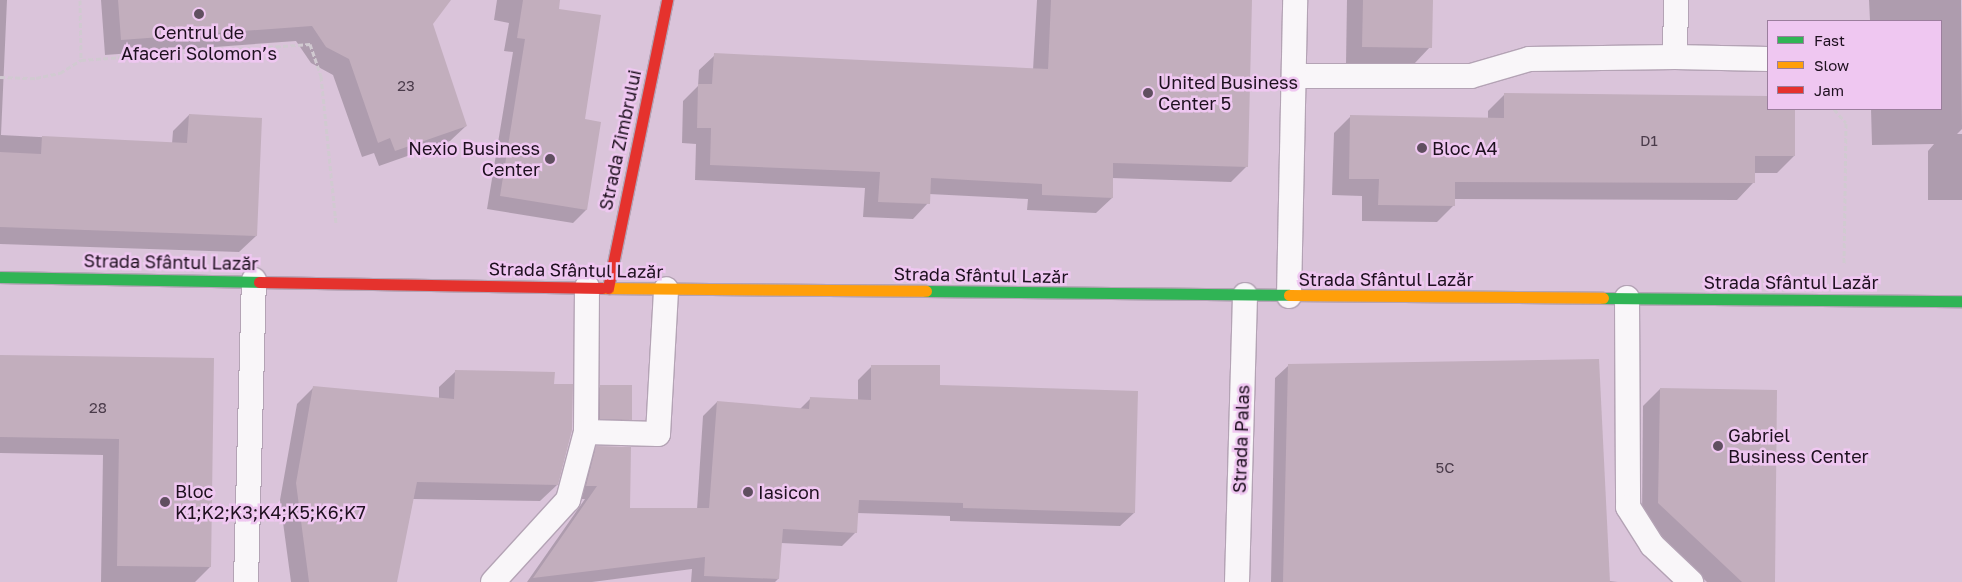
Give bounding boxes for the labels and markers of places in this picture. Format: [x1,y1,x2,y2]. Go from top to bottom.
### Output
marker: Centrul de Afaceri Solomon’s [193,8,205,20]
place label: Centrul de Afaceri Solomon’s [121,22,277,64]
place label: United Business Center 5 [1158,72,1298,115]
marker: United Business Center 5 [1142,87,1154,99]
place label: Bloc A4 [1432,137,1498,159]
place label: Nexio Business Center [408,138,540,180]
marker: Bloc A4 [1416,142,1428,154]
marker: Nexio Business Center [544,153,556,165]
place label: Gabriel Business Center [1728,425,1869,468]
marker: Gabriel Business Center [1712,440,1724,452]
place label: Bloc K1;K2;K3;K4;K5;K6;K7 [175,481,366,524]
place label: Iasicon [758,481,820,503]
marker: Iasicon [742,486,754,498]
marker: Bloc K1;K2;K3;K4;K5;K6;K7 [159,496,171,508]

